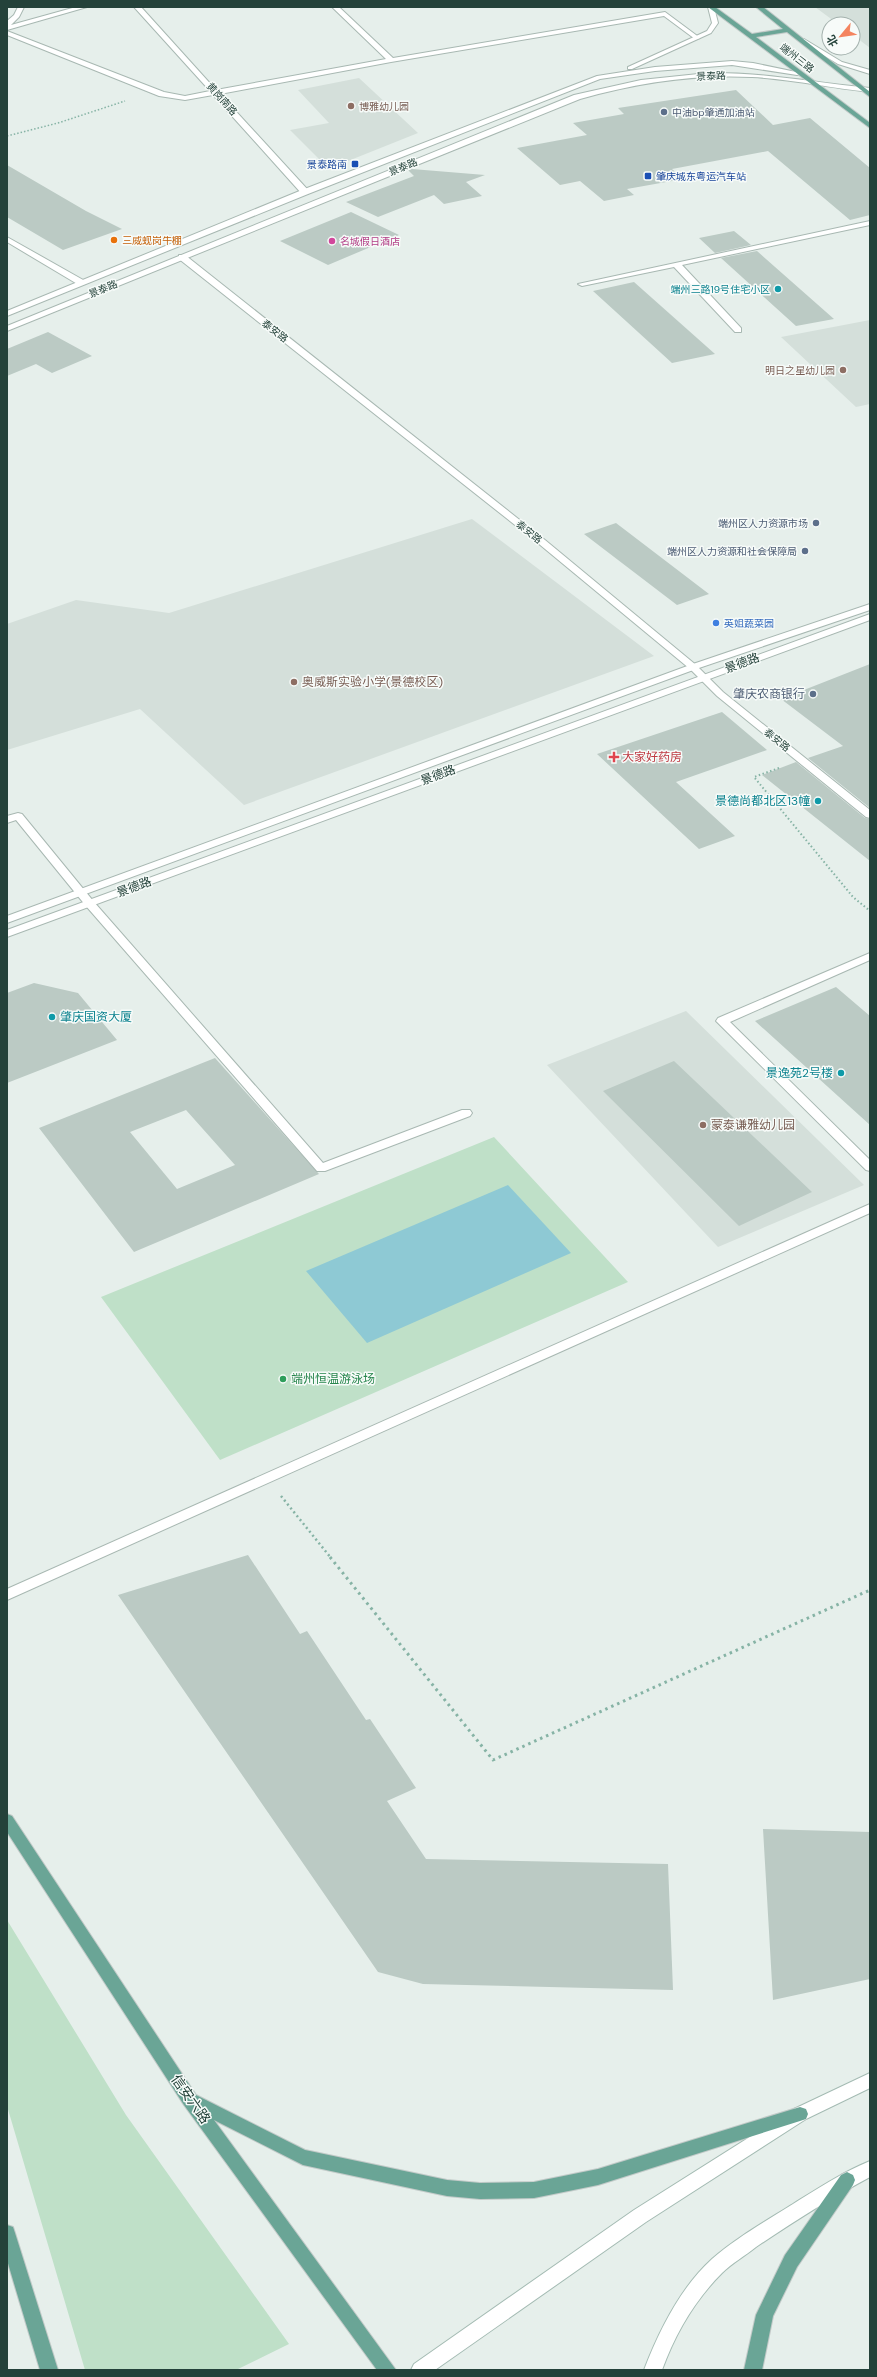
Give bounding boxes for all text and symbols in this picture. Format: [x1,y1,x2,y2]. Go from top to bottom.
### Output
north arrow [821,16,861,56]
text: 北 [823,33,841,49]
street label: 端州三路 [777,41,817,75]
street label: 景泰路 [696,69,726,83]
street label: 黄岗南路 [204,80,240,118]
place label: 博雅幼儿园 [359,100,409,113]
marker: 博雅幼儿园 [346,101,356,111]
place label: 中油bp肇通加油站 [672,106,755,119]
marker: 中油bp肇通加油站 [659,107,669,117]
street label: 景泰路 [387,155,419,179]
place label: 景泰路南 [307,158,347,171]
marker: 景泰路南 [350,159,360,169]
place label: 肇庆城东粤运汽车站 [656,170,746,183]
marker: 肇庆城东粤运汽车站 [643,171,653,181]
place label: 三威蚬岗牛棚 [122,234,182,247]
marker: 三威蚬岗牛棚 [109,235,119,245]
place label: 名城假日酒店 [340,235,400,248]
marker: 名城假日酒店 [327,236,337,246]
street label: 景泰路 [87,277,119,301]
place label: 端州三路19号住宅小区 [671,283,770,296]
marker: 端州三路19号住宅小区 [773,284,783,294]
street label: 泰安路 [259,317,291,345]
place label: 明日之星幼儿园 [765,364,835,377]
marker: 明日之星幼儿园 [838,365,848,375]
place label: 端州区人力资源市场 [718,517,808,530]
street label: 泰安路 [513,518,545,546]
marker: 端州区人力资源市场 [811,518,821,528]
place label: 端州区人力资源和社会保障局 [667,545,797,558]
marker: 端州区人力资源和社会保障局 [800,546,810,556]
place label: 英姐蔬菜园 [724,617,774,630]
marker: 英姐蔬菜园 [711,618,721,628]
street label: 景德路 [722,649,762,677]
place label: 奥威斯实验小学(景德校区) [302,674,443,690]
marker: 奥威斯实验小学(景德校区) [289,677,299,687]
place label: 肇庆农商银行 [733,686,805,702]
marker: 肇庆农商银行 [808,689,818,699]
street label: 泰安路 [761,726,793,754]
place label: 大家好药房 [622,749,682,765]
marker: 大家好药房 [609,752,619,762]
street label: 景德路 [418,761,458,789]
place label: 景德尚都北区13幢 [715,793,810,809]
marker: 景德尚都北区13幢 [813,796,823,806]
street label: 景德路 [114,873,154,901]
place label: 肇庆国资大厦 [60,1009,132,1025]
marker: 肇庆国资大厦 [47,1012,57,1022]
place label: 景逸苑2号楼 [766,1065,833,1081]
marker: 景逸苑2号楼 [836,1068,846,1078]
place label: 蒙泰谦雅幼儿园 [711,1117,795,1133]
marker: 蒙泰谦雅幼儿园 [698,1120,708,1130]
place label: 端州恒温游泳场 [291,1371,375,1387]
marker: 端州恒温游泳场 [278,1374,288,1384]
street label: 信安六路 [168,2071,214,2127]

